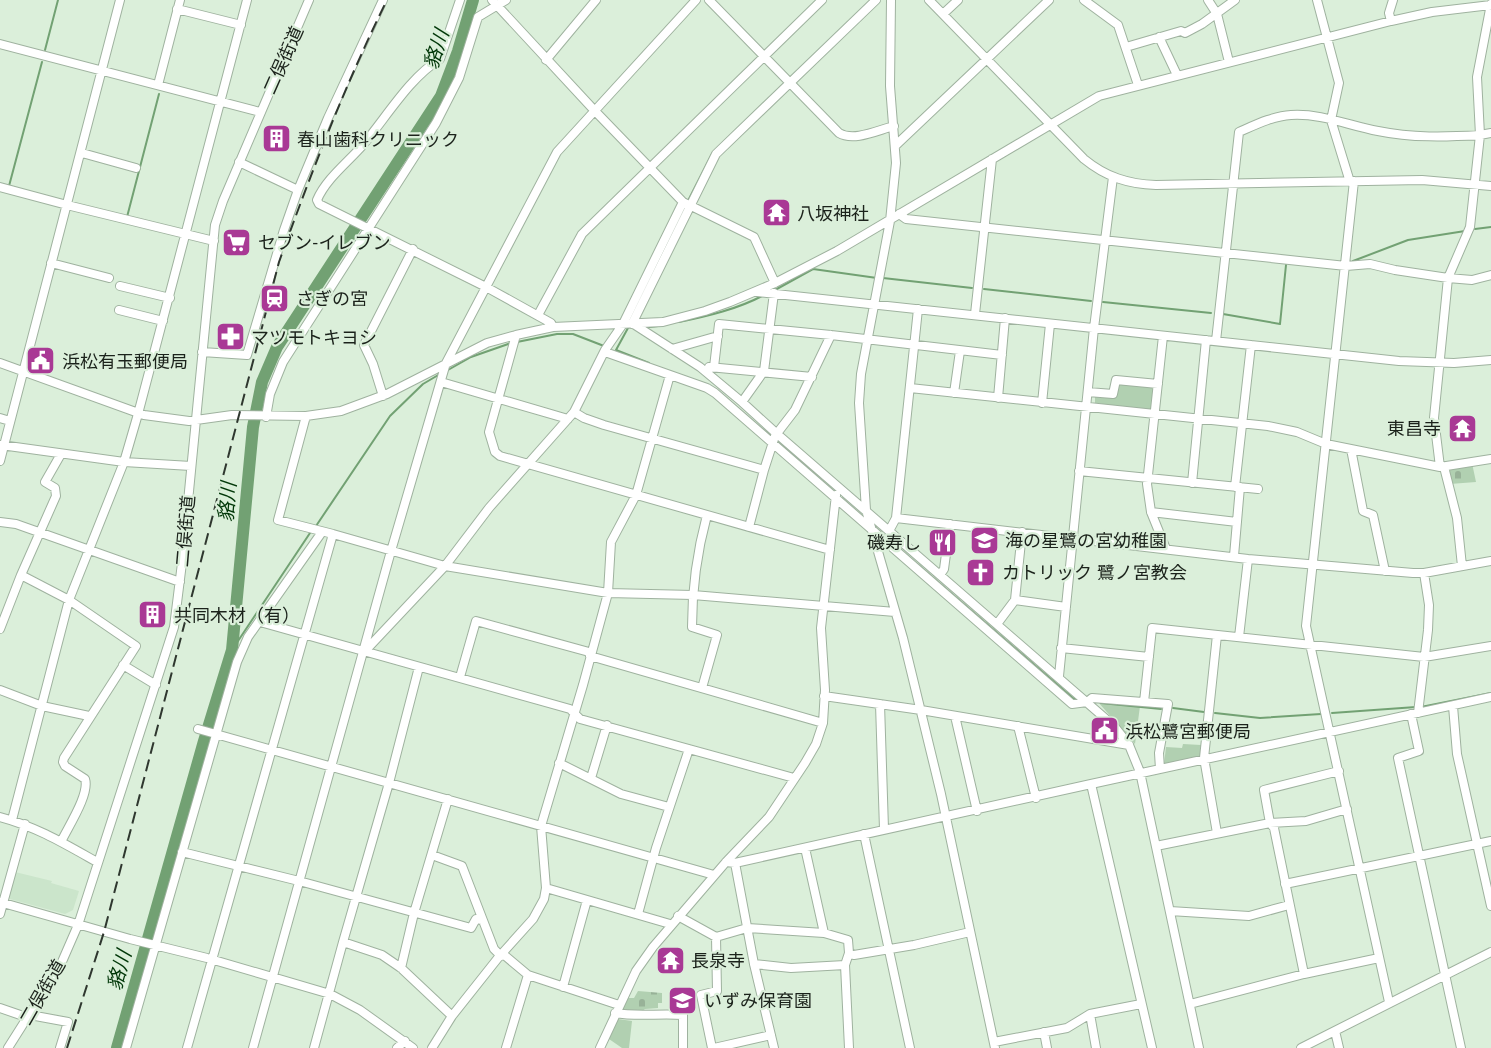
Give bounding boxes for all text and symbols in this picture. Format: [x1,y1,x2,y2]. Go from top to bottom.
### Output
street label: 二俣街道 [258,22,308,98]
water label: 貉川 [417,24,455,72]
building icon: 春山歯科クリニック [260,123,292,155]
place label: 春山歯科クリニック [297,128,459,151]
temple icon: 八坂神社 [760,197,792,229]
place label: 八坂神社 [797,202,869,225]
supermarket icon: セブン-イレブン [221,226,253,258]
place label: セブン-イレブン [258,231,390,254]
station icon: さぎの宮 [259,282,291,314]
place label: さぎの宮 [296,287,368,310]
pharmacy icon: マツモトキヨシ [214,321,246,353]
place label: マツモトキヨシ [251,326,377,349]
public building icon: 浜松有玉郵便局 [25,345,57,377]
place label: 浜松有玉郵便局 [62,350,188,373]
temple icon: 東昌寺 [1446,412,1478,444]
place label: 東昌寺 [1387,417,1441,440]
water label: 貉川 [212,479,242,523]
street label: 二俣街道 [170,494,200,568]
school or university icon: 海の星鷺の宮幼稚園 [968,524,1000,556]
restaurant icon: 磯寿し [926,526,958,558]
place label: 海の星鷺の宮幼稚園 [1005,529,1167,552]
place label: 磯寿し [867,531,921,554]
church icon: カトリック 鷺ノ宮教会 [965,556,997,588]
place label: カトリック 鷺ノ宮教会 [1002,561,1187,584]
building icon: 共同木材（有） [137,599,169,631]
place label: 共同木材（有） [174,604,300,627]
public building icon: 浜松鷺宮郵便局 [1088,715,1120,747]
place label: 浜松鷺宮郵便局 [1125,720,1251,743]
temple icon: 長泉寺 [654,944,686,976]
water label: 貉川 [101,945,138,993]
place label: 長泉寺 [691,949,745,972]
street label: 二俣街道 [14,955,70,1029]
school or university icon: いずみ保育園 [667,984,699,1016]
place label: いずみ保育園 [704,989,812,1012]

